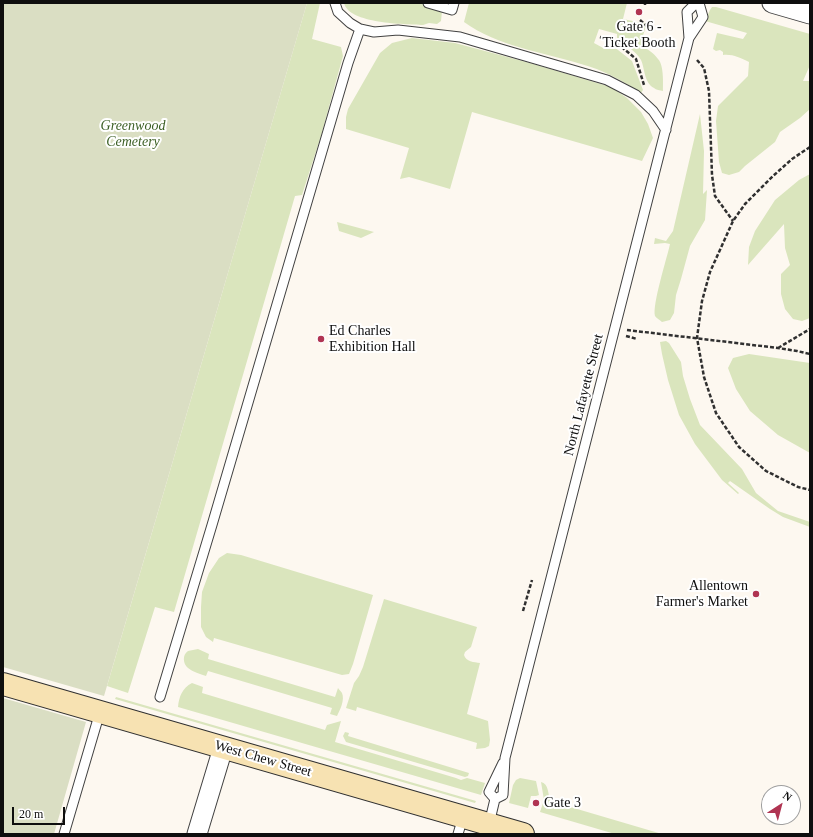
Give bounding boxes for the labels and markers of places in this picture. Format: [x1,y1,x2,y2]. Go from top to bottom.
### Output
marker: Gate 6 - Ticket Booth [634,7,644,17]
place label: Gate 6 - Ticket Booth [603,19,675,52]
place label: Ed Charles Exhibition Hall [329,323,416,356]
marker: Ed Charles Exhibition Hall [316,334,326,344]
place label: Allentown Farmer's Market [656,578,748,610]
marker: Allentown Farmer's Market [751,589,761,599]
place label: Gate 3 [544,795,581,811]
marker: Gate 3 [531,798,541,808]

